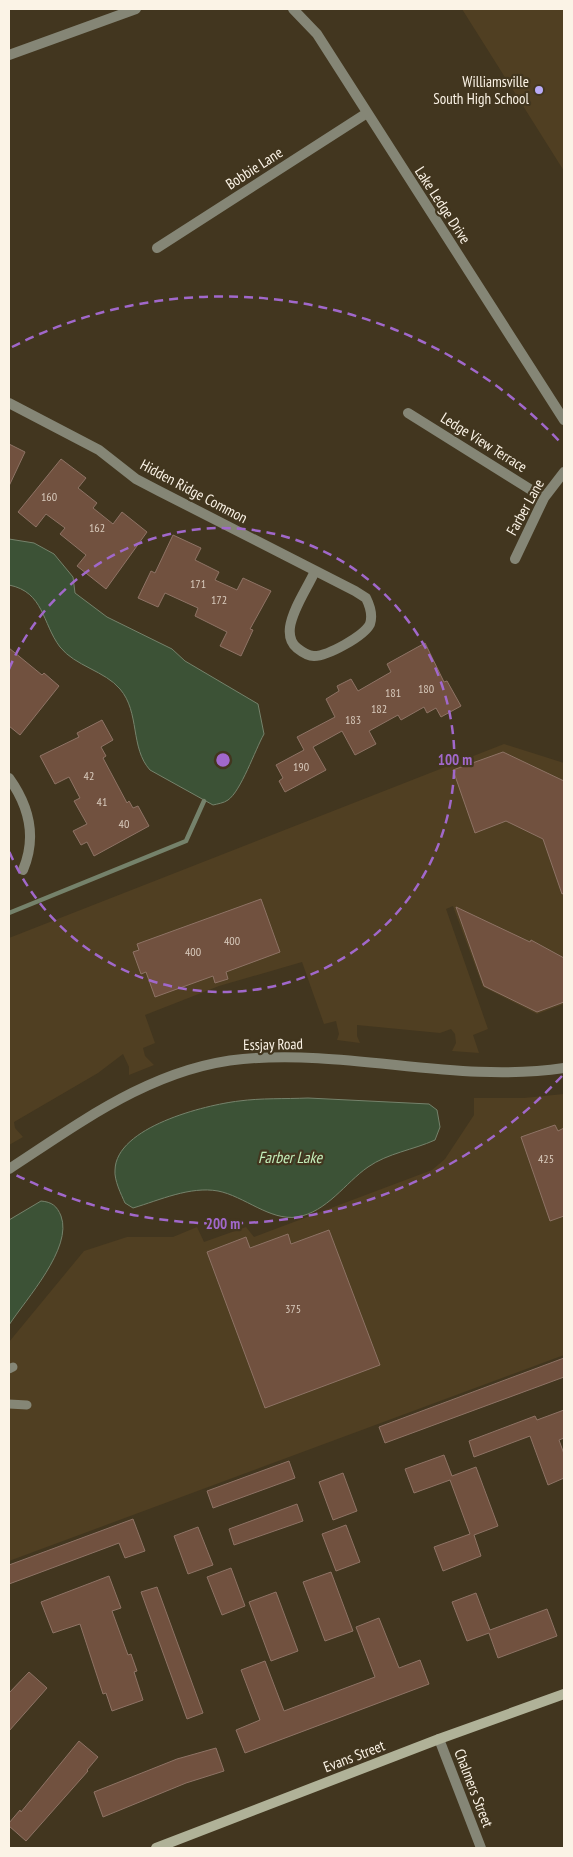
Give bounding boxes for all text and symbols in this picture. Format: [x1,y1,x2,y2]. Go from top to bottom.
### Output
place label: Williamsville South High School [433,72,530,108]
marker: Williamsville South High School [533,84,545,96]
street label: Bobbie Lane [222,143,286,193]
street label: Lake Ledge Drive [411,163,475,247]
street label: Ledge View Terrace [437,408,531,476]
street label: Hidden Ridge Common [137,455,251,527]
street label: Farber Lane [502,476,548,538]
house number: 160 [41,489,57,504]
house number: 162 [89,520,105,535]
house number: 171 [190,576,206,591]
house number: 172 [211,592,227,607]
house number: 180 [418,681,434,696]
house number: 181 [385,685,401,700]
house number: 182 [371,701,387,716]
house number: 183 [345,712,361,727]
text: 100 m [438,750,472,769]
centre of rings [214,751,232,769]
house number: 190 [293,759,309,774]
house number: 42 [84,768,94,783]
house number: 41 [97,794,107,809]
house number: 40 [119,816,129,831]
house number: 400 [224,933,240,948]
house number: 400 [185,944,201,959]
street label: Essjay Road [243,1034,303,1054]
water label: Farber Lake [258,1147,323,1167]
house number: 425 [538,1151,554,1166]
text: 200 m [206,1214,240,1233]
house number: 375 [285,1301,301,1316]
street label: Evans Street [321,1736,387,1776]
street label: Chalmers Street [450,1746,498,1830]

